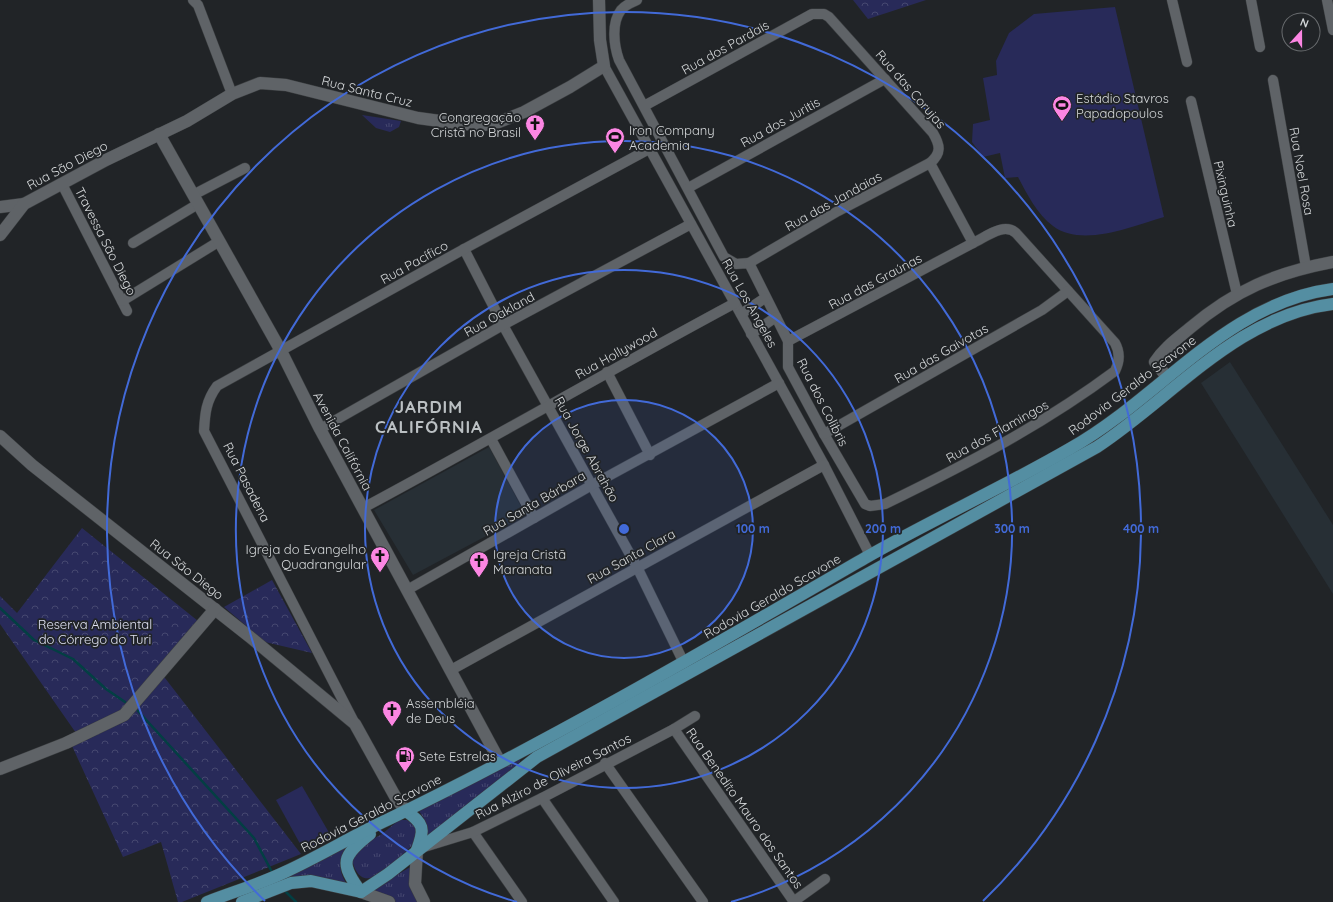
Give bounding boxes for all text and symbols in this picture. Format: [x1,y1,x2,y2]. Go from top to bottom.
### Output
north arrow [1281,12,1321,52]
text: N [1298,15,1311,31]
street label: Rua dos Pardais [678,16,772,78]
street label: Rua das Corujas [872,46,950,132]
street label: Rua Santa Cruz [320,72,414,110]
place label: Estádio Stavros Papadopoulos [1076,90,1169,121]
street label: Rua dos Juritis [737,94,823,150]
sports icon: Estádio Stavros Papadopoulos [1051,94,1073,122]
place label: Congregação Cristã no Brasil [431,109,521,140]
church icon: Congregação Cristã no Brasil [524,113,546,141]
place label: Iron Company Academia [629,122,715,153]
sports icon: Iron Company Academia [604,126,626,154]
street label: Rua Noel Rosa [1286,126,1318,216]
street label: Rua São Diego [24,137,110,193]
street label: Pixinguinha [1211,159,1241,229]
street label: Rua das Jandaias [782,168,884,234]
street label: Travessa São Diego [72,184,140,298]
street label: Rua Pacífico [378,237,451,287]
street label: Rua das Graúnas [826,250,924,312]
street label: Rua Los Angeles [719,256,781,350]
street label: Rua Oakland [461,288,537,340]
street label: Rua das Gaivotas [891,320,991,386]
street label: Rua Hollywood [572,324,660,382]
street label: Rodovia Geraldo Scavone [1065,332,1199,438]
street label: Rua dos Colibris [794,355,852,449]
street label: Avenida Califórnia [310,389,376,493]
street label: Rua Jorge Abrahão [551,393,623,505]
district label: JARDIM CALIFÓRNIA [375,396,483,437]
street label: Rua dos Flamingos [943,396,1051,466]
street label: Rua Pasadena [220,439,274,525]
street label: Rua Santa Bárbara [480,467,588,539]
text: 100 m [736,521,770,536]
text: 200 m [865,521,901,536]
text: 300 m [994,521,1030,536]
text: 400 m [1123,521,1159,536]
centre of rings [617,522,631,536]
street label: Rua Santa Clara [584,525,678,587]
street label: Rua São Diego [147,535,227,603]
place label: Igreja do Evangelho Quadrangular [246,541,366,572]
church icon: Igreja do Evangelho Quadrangular [369,545,391,573]
place label: Igreja Cristã Maranata [493,546,566,577]
church icon: Igreja Cristã Maranata [468,550,490,578]
street label: Rodovia Geraldo Scavone [701,550,843,642]
park label: Reserva Ambiental do Córrego do Turi [38,616,152,647]
place label: Assembléia de Deus [406,695,475,726]
church icon: Assembléia de Deus [381,699,403,727]
street label: Rua Benedito Mauro dos Santos [683,724,807,892]
street label: Rua Alziro de Oliveira Santos [472,730,634,822]
fuel station icon: Sete Estrelas [394,745,416,773]
place label: Sete Estrelas [419,748,496,764]
street label: Rodovia Geraldo Scavone [298,771,444,855]

